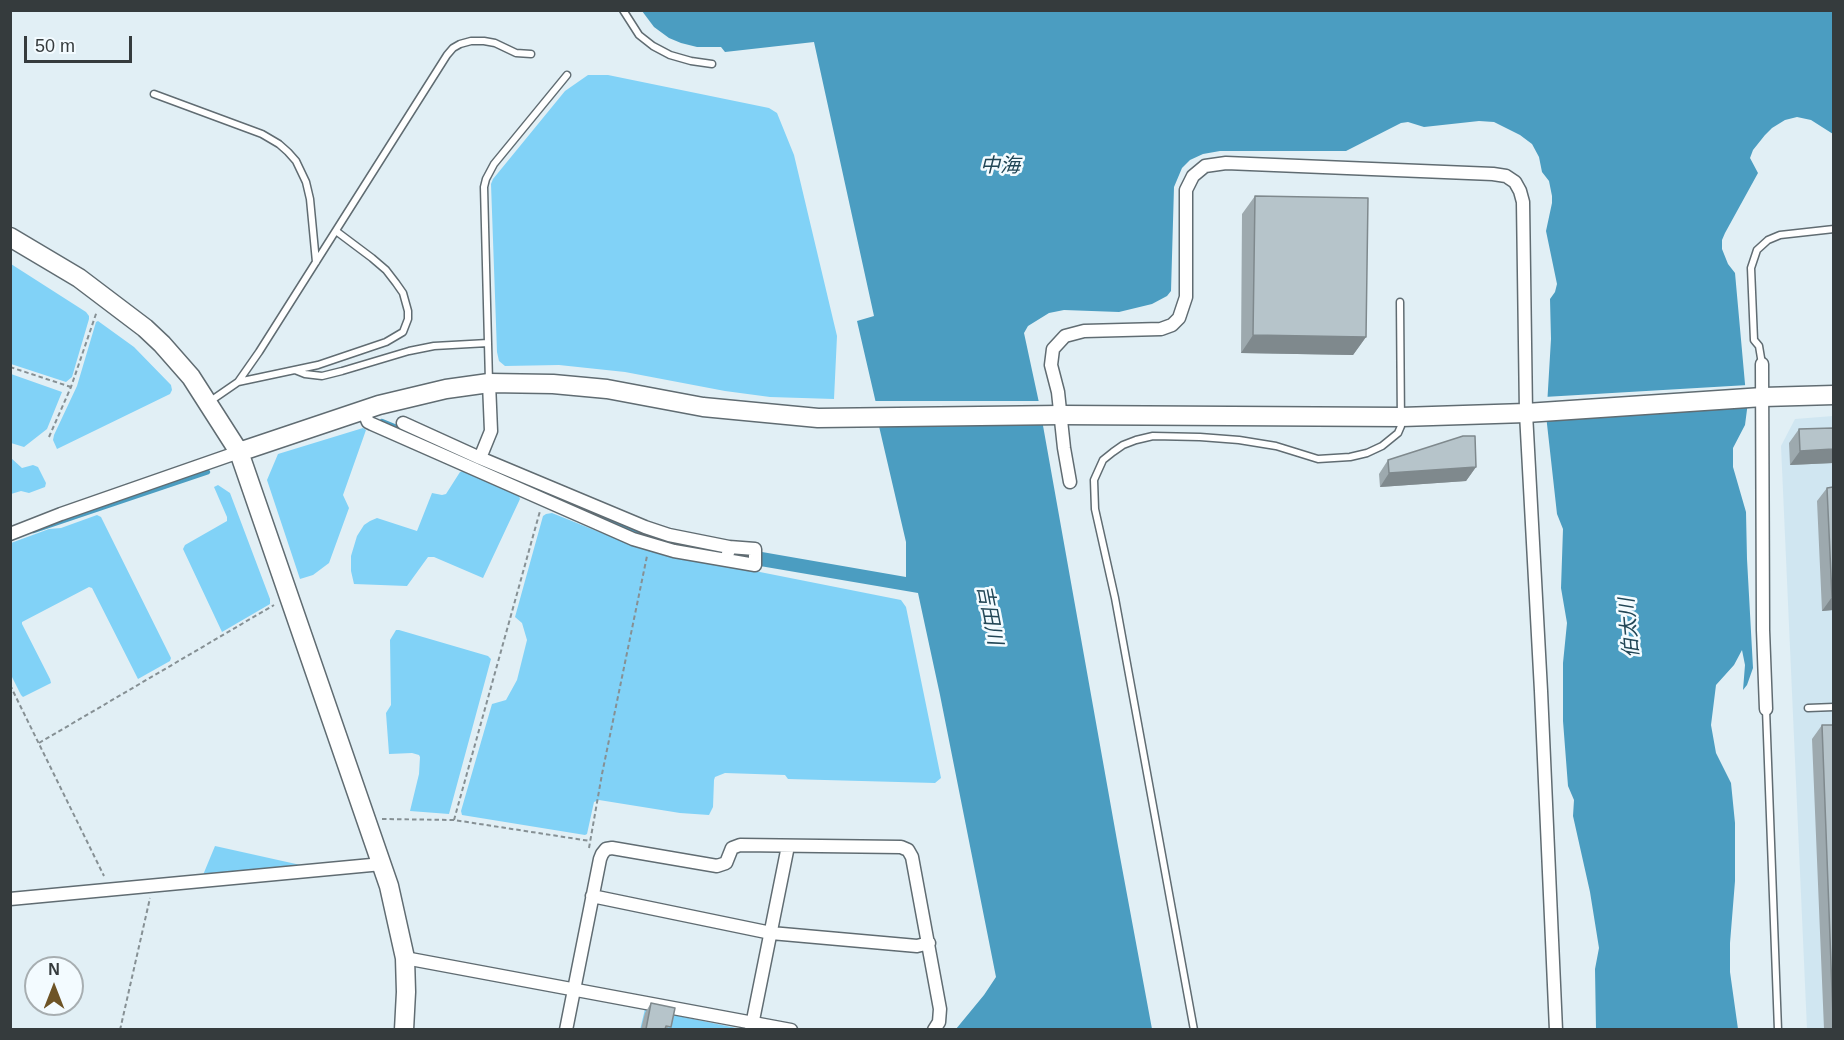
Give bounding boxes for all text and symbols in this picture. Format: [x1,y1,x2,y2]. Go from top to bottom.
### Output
scale bar [27,24,135,62]
text: 50 m [35,36,75,56]
water label: 中海 [980,154,1020,178]
water label: 吉田川 [971,583,1007,647]
water label: 伯太川 [1615,597,1645,659]
north arrow [24,956,84,1016]
text: N [48,961,60,978]

